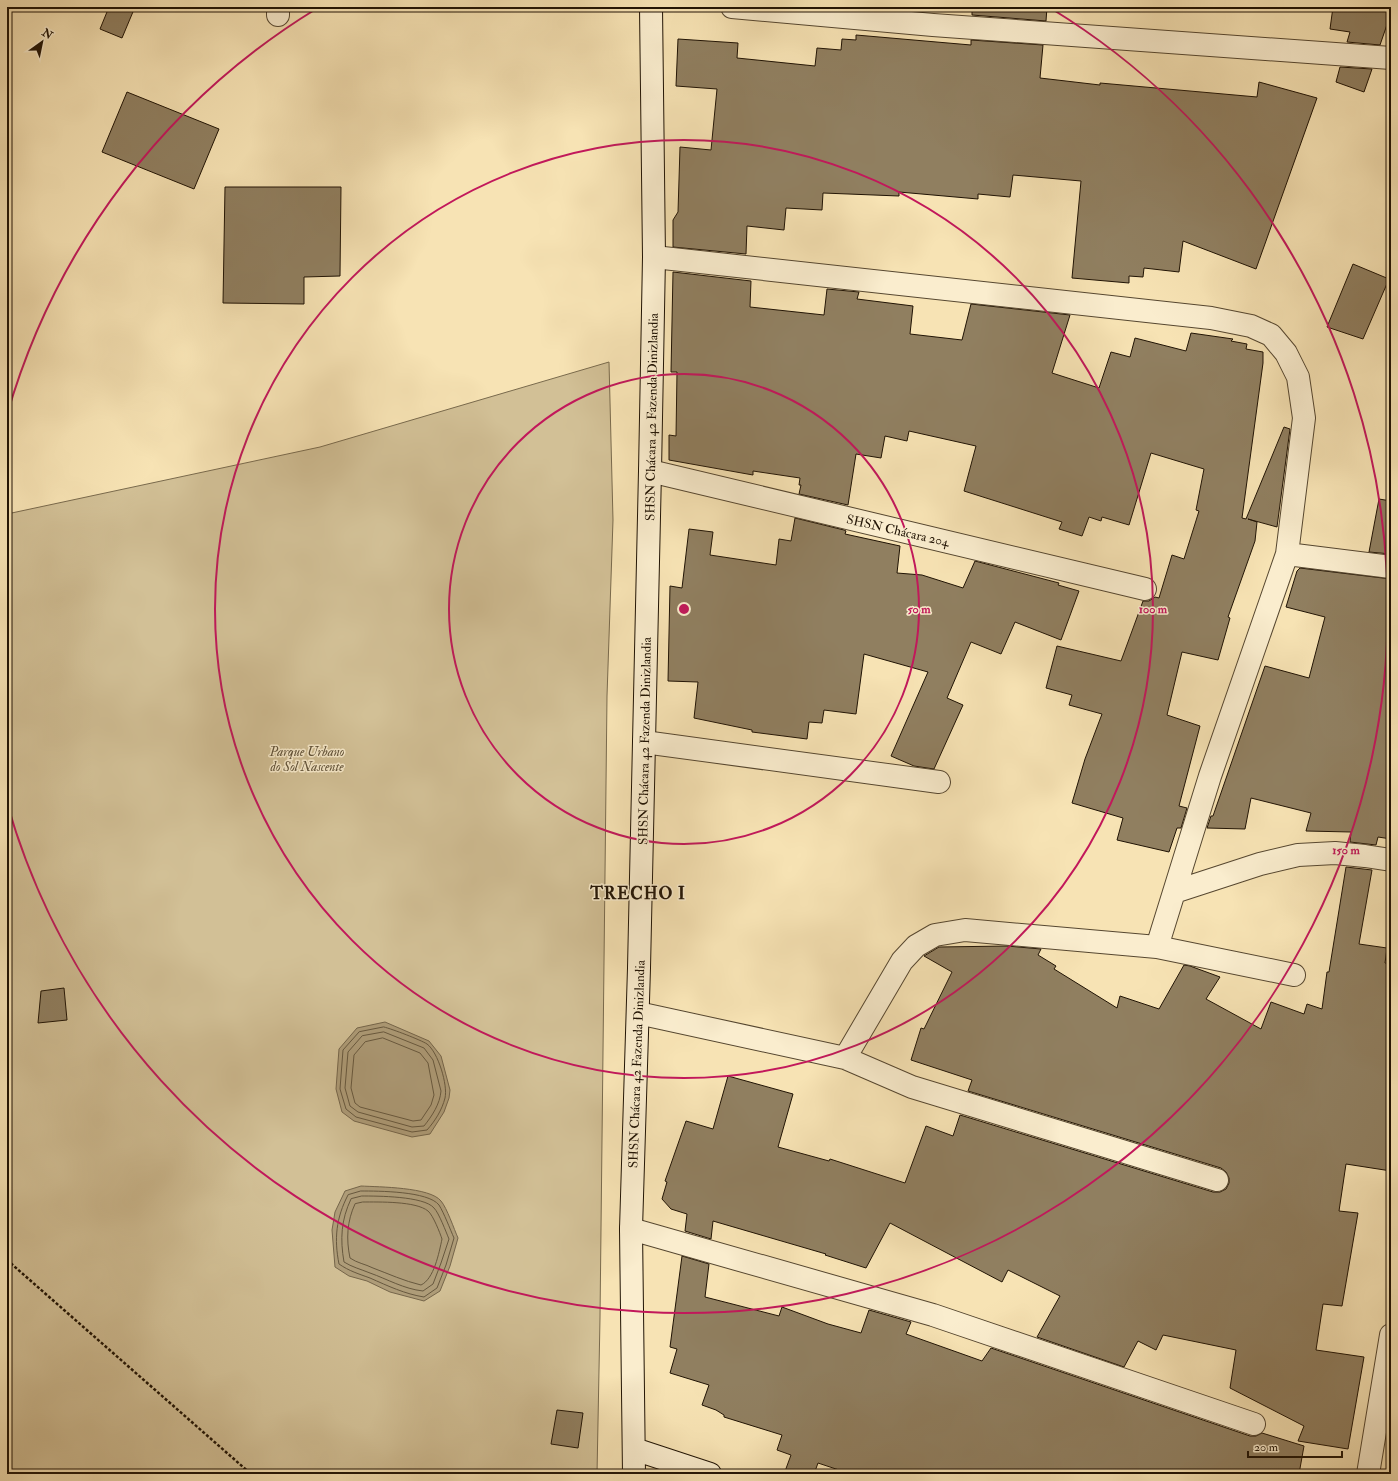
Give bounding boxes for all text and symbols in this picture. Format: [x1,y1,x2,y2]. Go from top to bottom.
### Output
north arrow [22,22,62,62]
text: N [39,25,56,43]
street label: SHSN Chácara 42 Fazenda Dinizlandia [642,312,662,521]
street label: SHSN Chácara 204 [845,511,952,551]
centre of rings [677,602,691,616]
text: 50 m [907,602,931,617]
text: 100 m [1139,602,1168,617]
street label: SHSN Chácara 42 Fazenda Dinizlandia [635,636,655,845]
park label: Parque Urbano do Sol Nascente [269,744,345,775]
text: 150 m [1332,843,1360,858]
district label: TRECHO I [589,883,686,904]
street label: SHSN Chácara 42 Fazenda Dinizlandia [625,959,649,1168]
scale bar [1248,1433,1342,1459]
text: 20 m [1254,1440,1279,1455]

